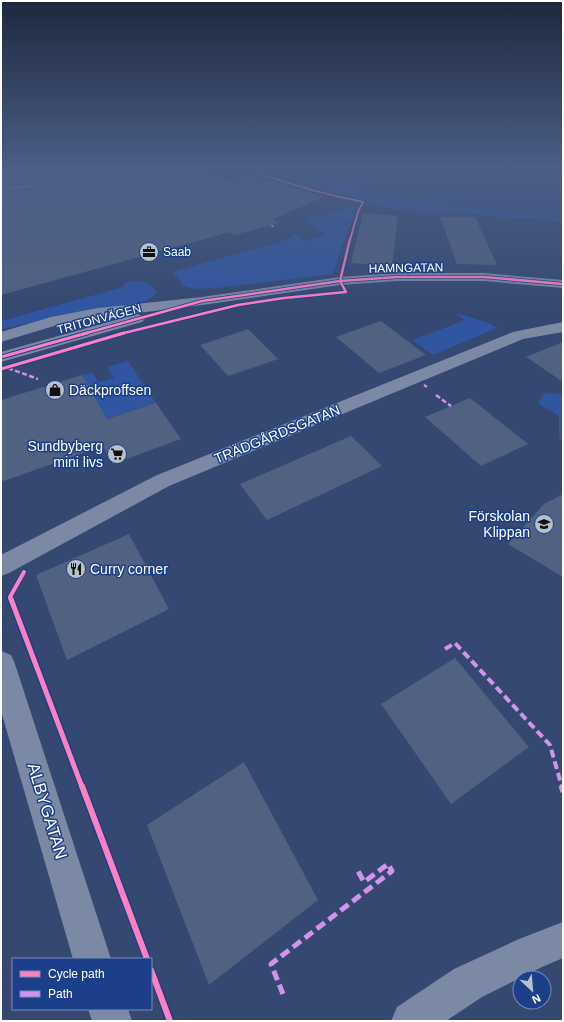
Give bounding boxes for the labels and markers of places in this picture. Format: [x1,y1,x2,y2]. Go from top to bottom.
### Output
office icon: Saab [138,241,160,263]
place label: Saab [163,245,191,259]
shop icon: Däckproffsen [44,379,66,401]
place label: Däckproffsen [69,382,151,398]
place label: Sundbyberg mini livs [27,438,103,470]
supermarket icon: Sundbyberg mini livs [106,443,128,465]
place label: Förskolan Klippan [469,508,530,540]
school or university icon: Förskolan Klippan [533,513,555,535]
restaurant icon: Curry corner [65,558,87,580]
place label: Curry corner [90,561,168,577]

